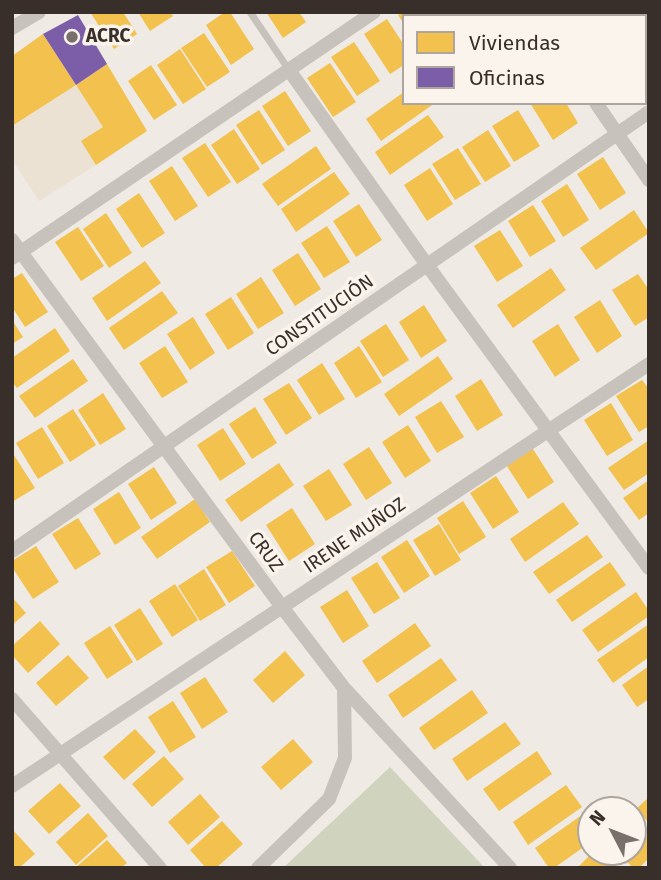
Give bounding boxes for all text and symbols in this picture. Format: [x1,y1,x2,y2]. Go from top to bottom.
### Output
legend [402,14,647,105]
place label: ACRC [86,26,130,48]
marker: ACRC [64,29,80,45]
text: Viviendas [469,30,560,56]
text: Oficinas [469,65,545,91]
street label: CONSTITUCIÓN [262,270,378,362]
street label: IRENE MUÑOZ [300,493,410,579]
street label: CRUZ [243,527,287,577]
north arrow [577,796,647,866]
text: N [585,806,610,830]

